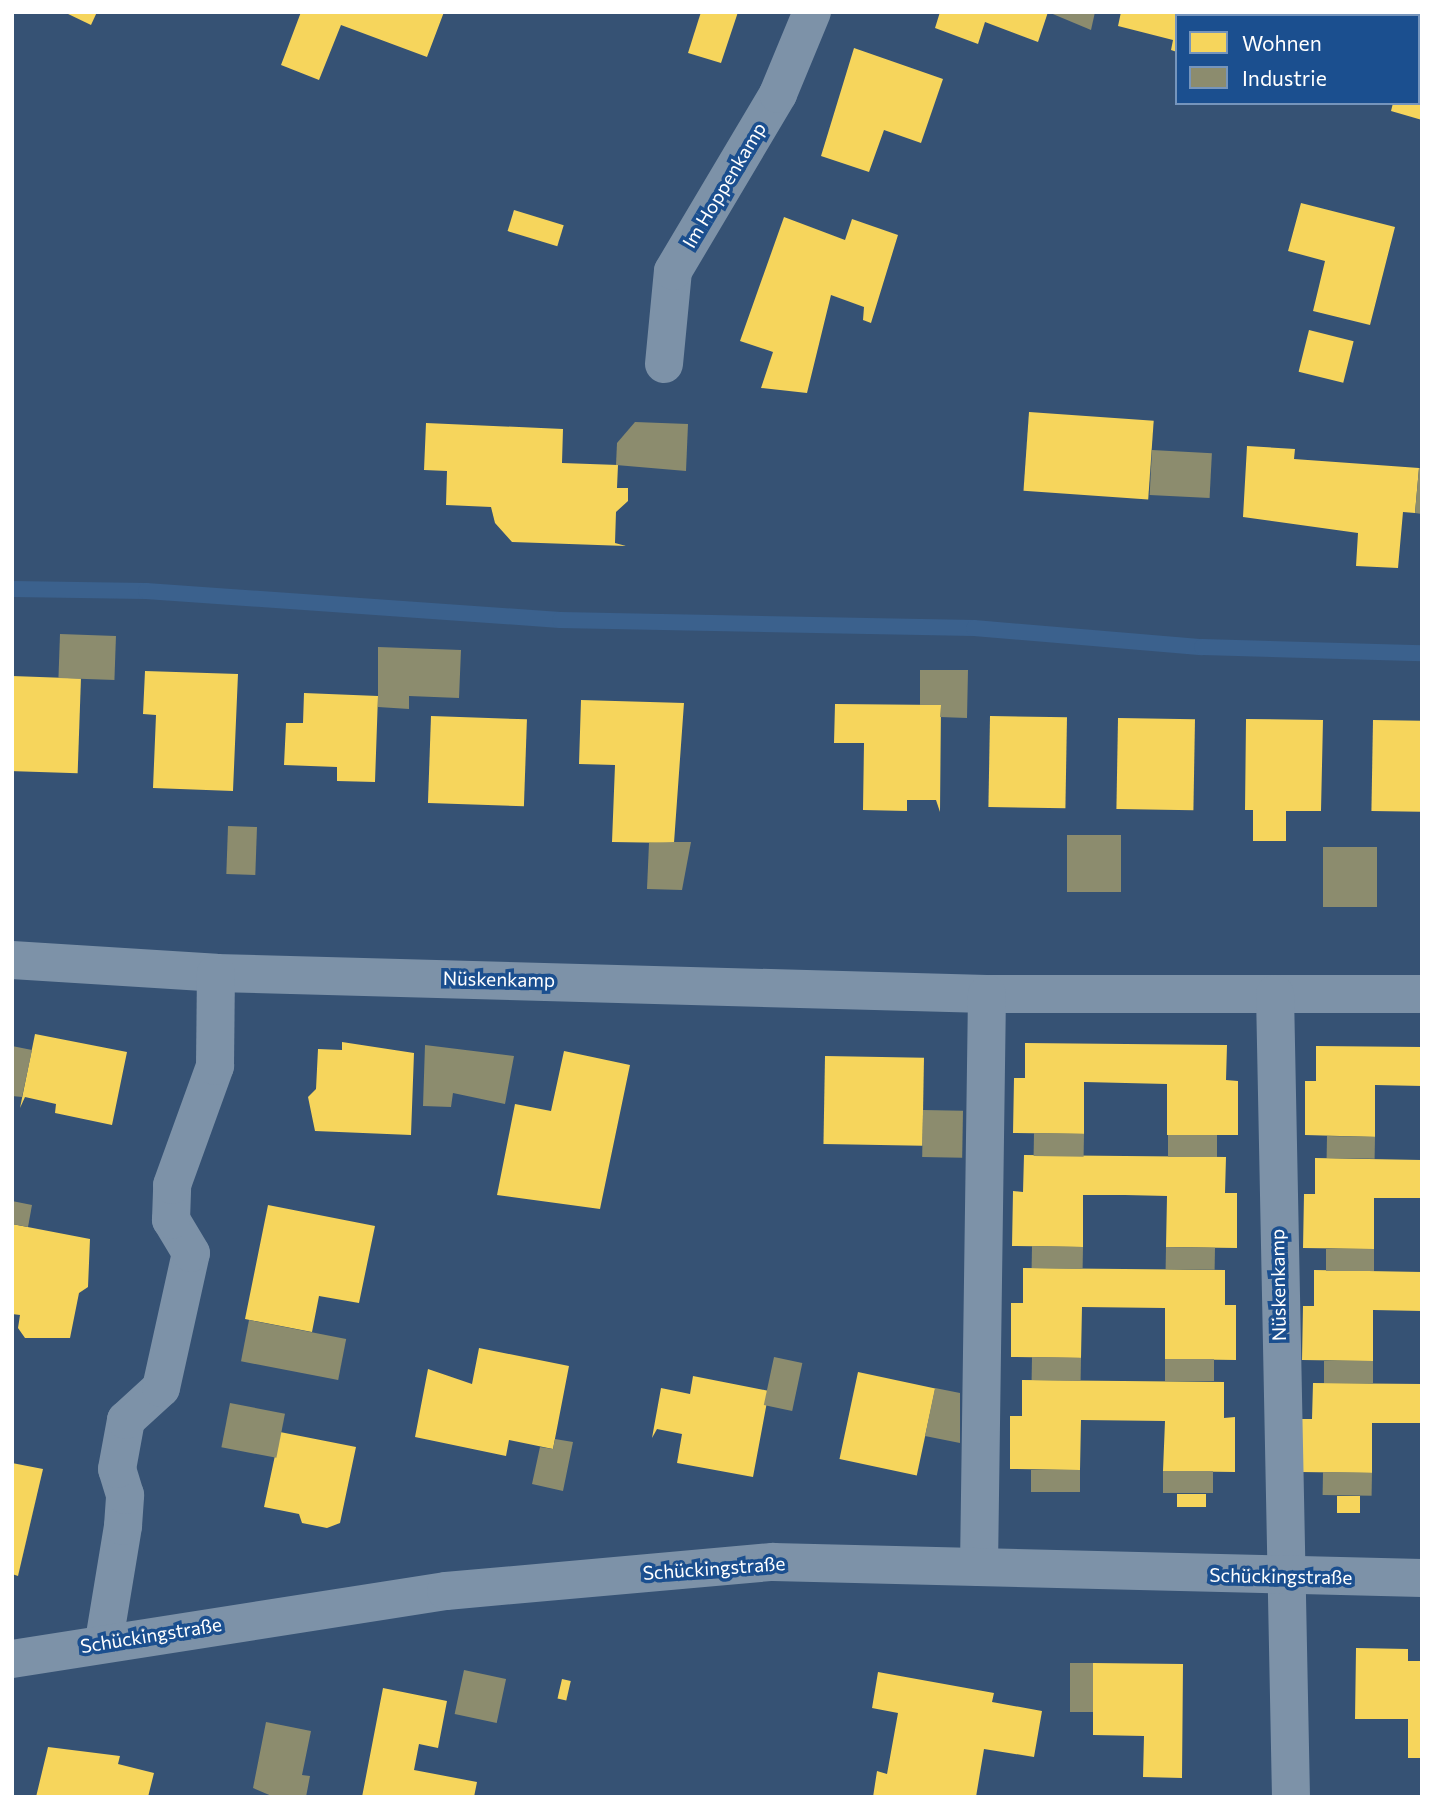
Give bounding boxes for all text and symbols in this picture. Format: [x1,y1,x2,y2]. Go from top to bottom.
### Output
legend [1175,14,1420,105]
text: Wohnen [1242,30,1322,55]
text: Industrie [1242,65,1327,90]
street label: Im Hoppenkamp [678,118,770,252]
street label: Nüskenkamp [443,967,555,991]
street label: Nüskenkamp [1266,1229,1290,1341]
street label: Schückingstraße [642,1552,786,1584]
street label: Schückingstraße [1209,1563,1353,1589]
street label: Schückingstraße [79,1613,223,1657]

